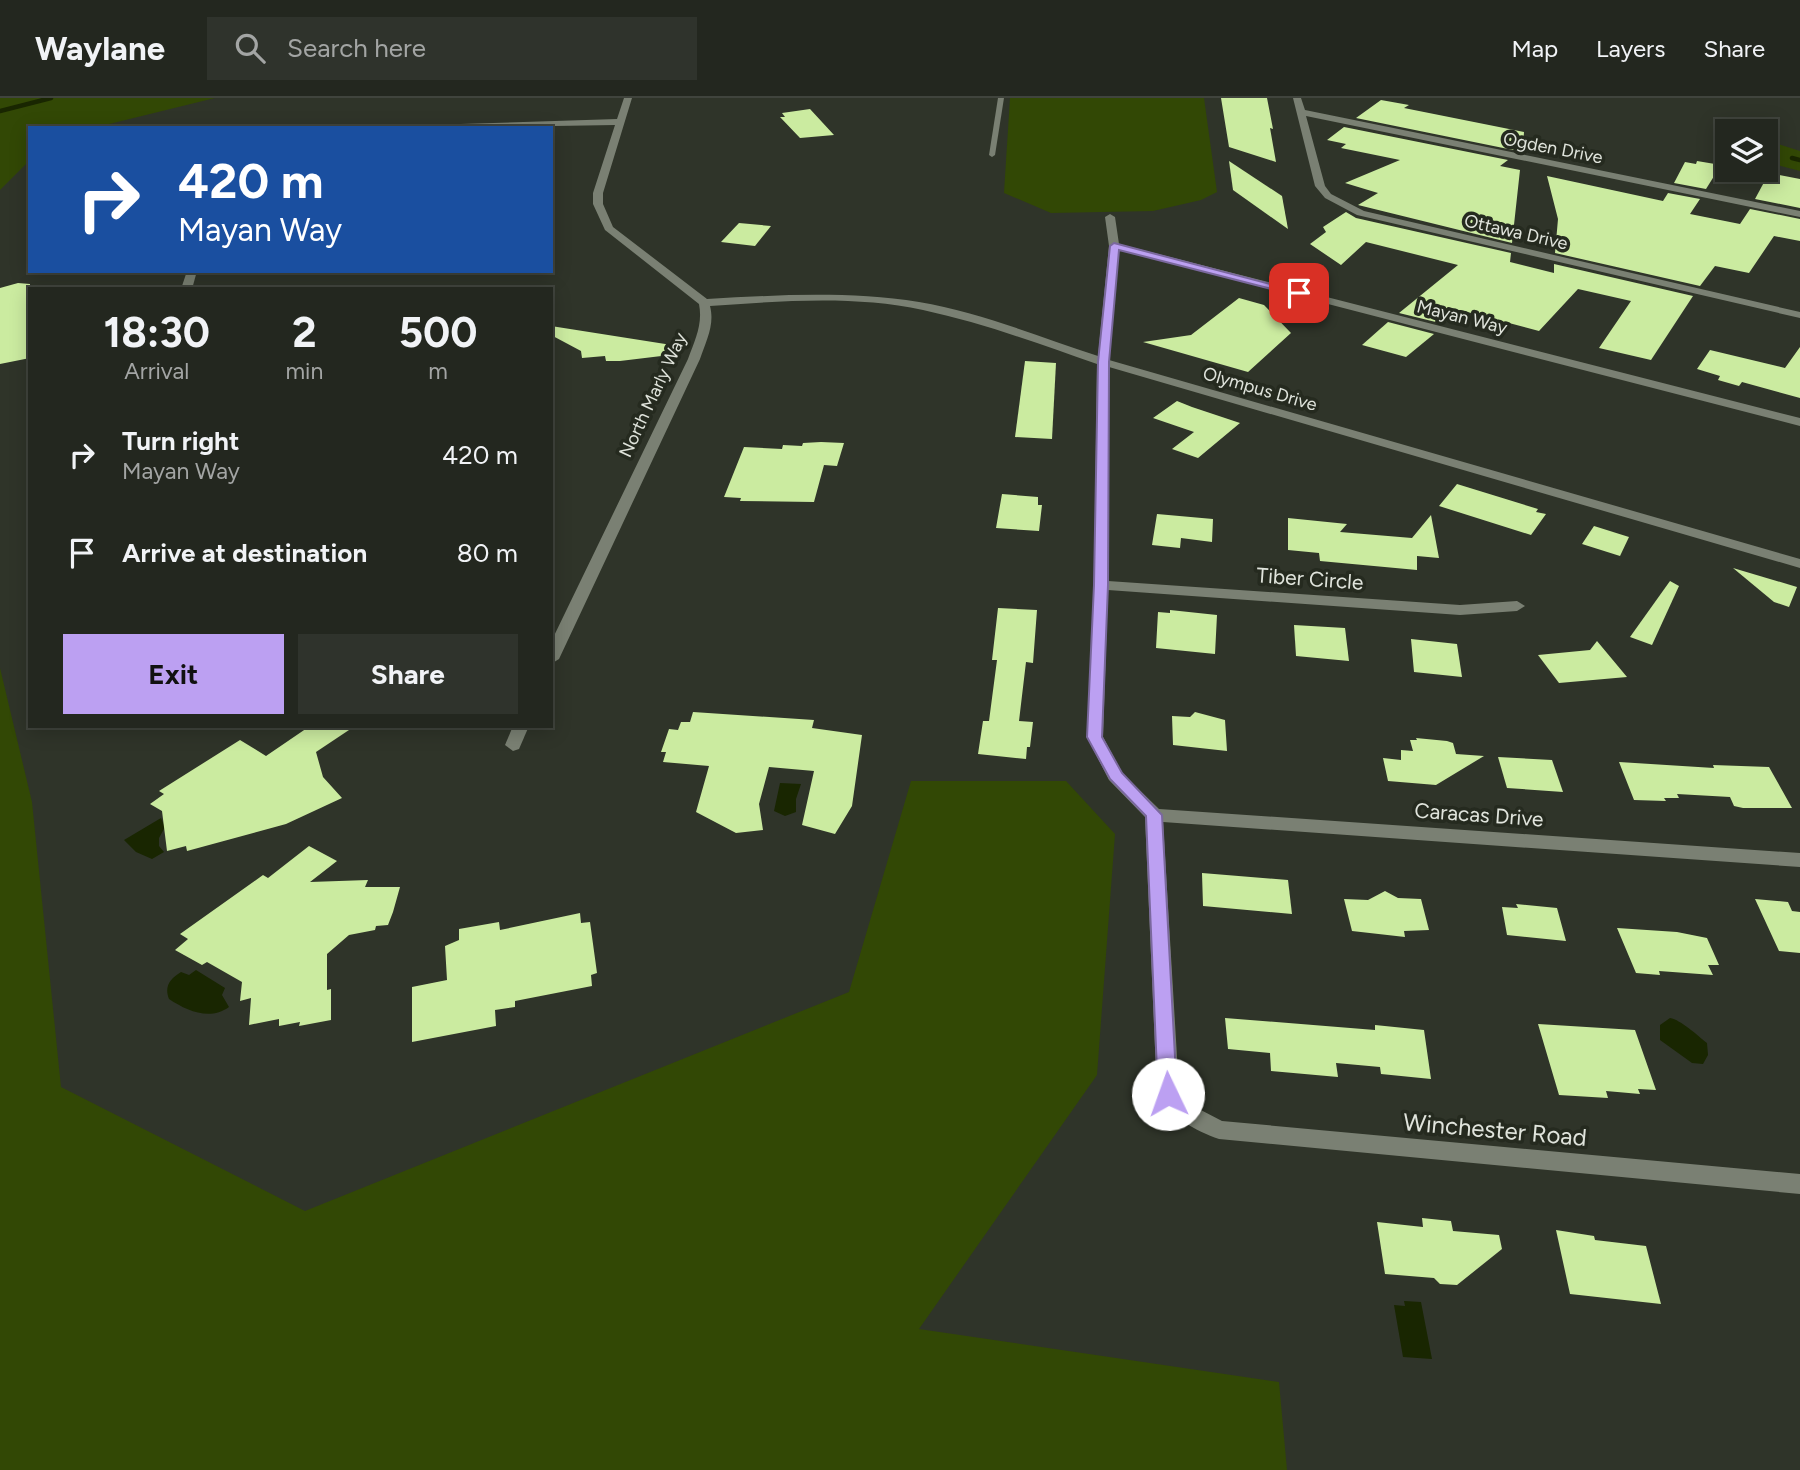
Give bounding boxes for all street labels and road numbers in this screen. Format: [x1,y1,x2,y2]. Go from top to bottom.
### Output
street label: Ogden Drive [1501,128,1605,168]
street label: Ottawa Drive [1462,209,1570,255]
street label: Mayan Way [1415,295,1510,339]
street label: North Marly Way [614,329,692,461]
street label: Olympus Drive [1200,362,1320,416]
street label: Tiber Circle [1256,562,1364,595]
street label: Caracas Drive [1414,798,1544,831]
street label: Winchester Road [1402,1107,1588,1152]

